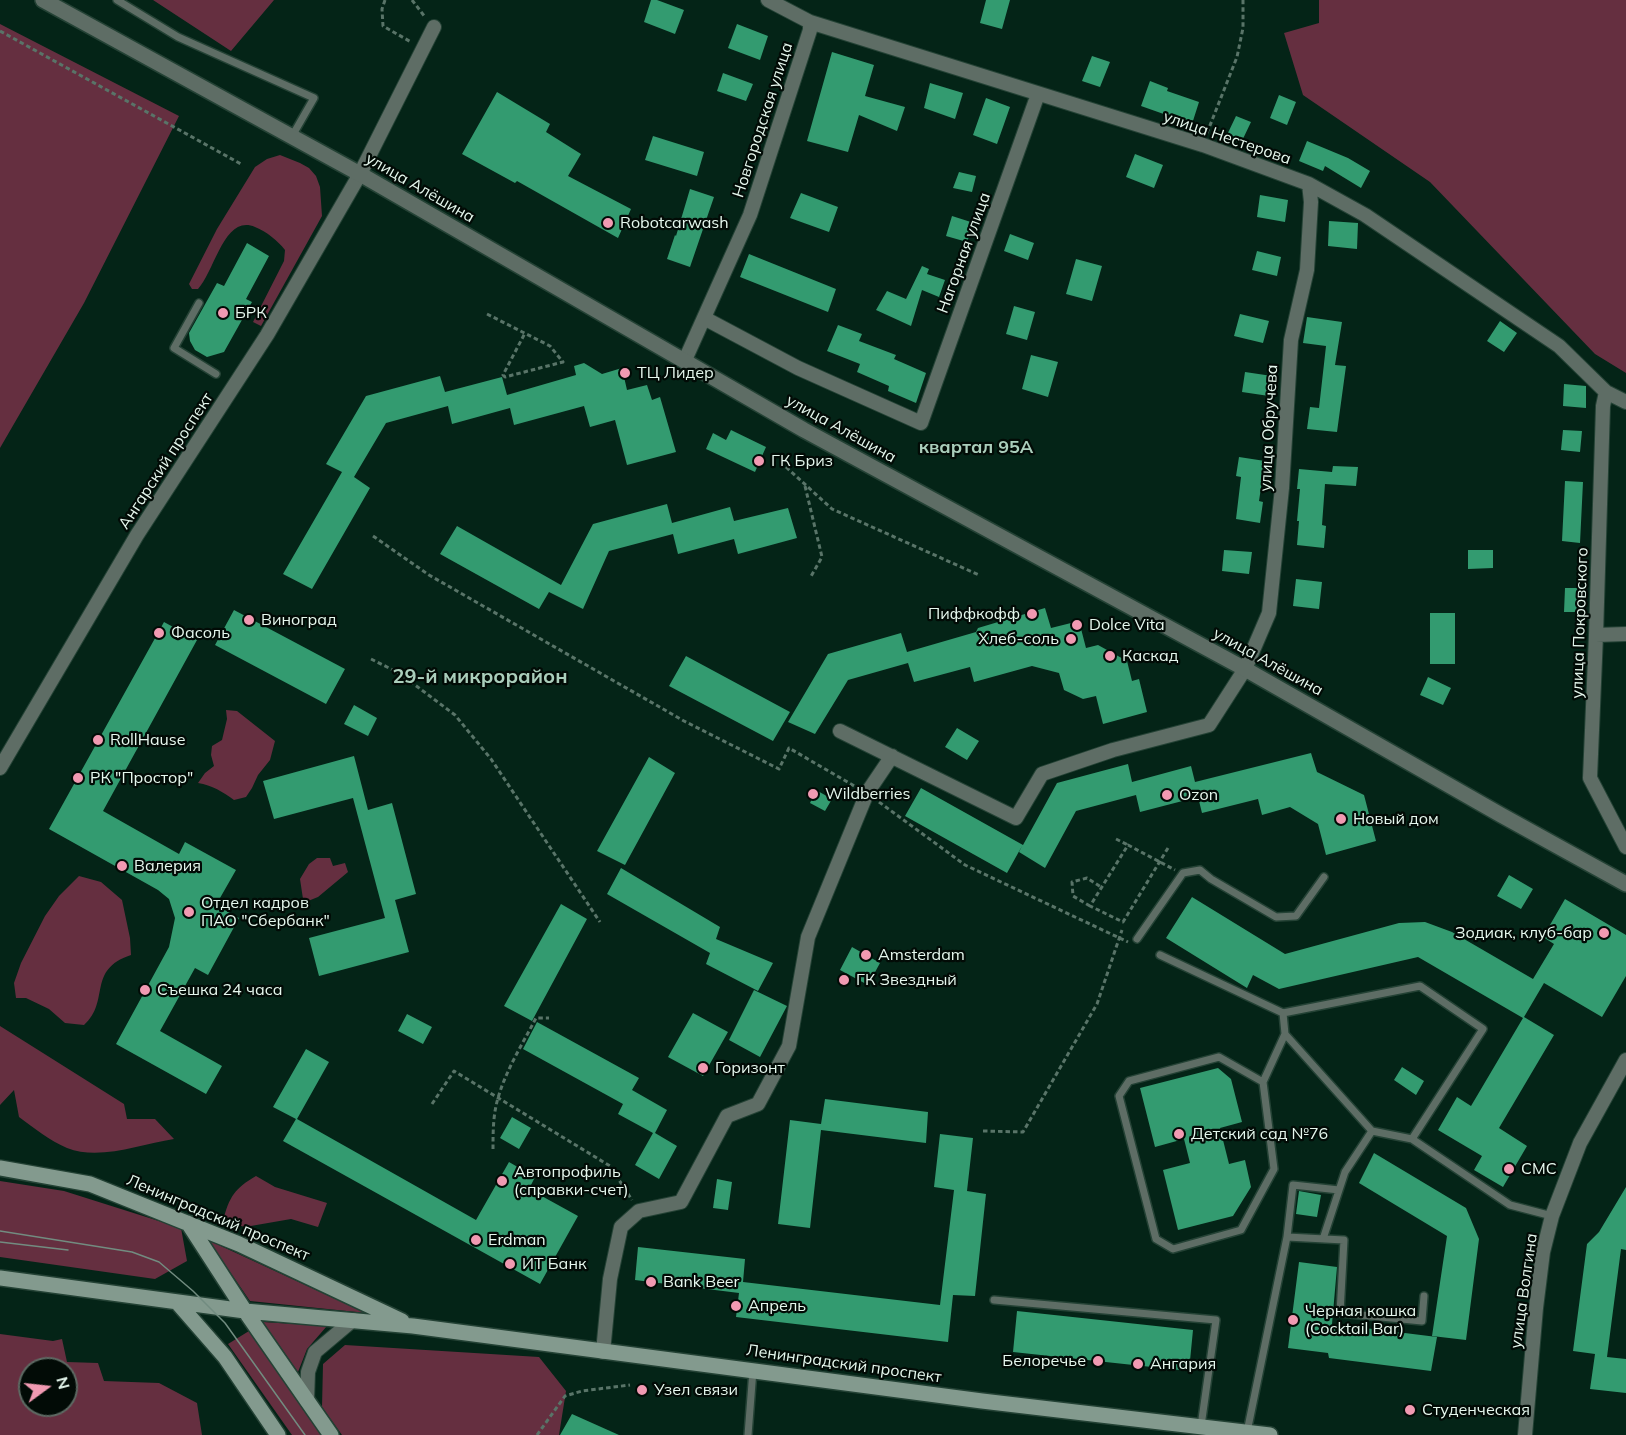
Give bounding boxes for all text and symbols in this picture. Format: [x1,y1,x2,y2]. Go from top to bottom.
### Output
street label: Новгородская улица [729,40,797,200]
street label: улица Нестерова [1161,107,1293,169]
street label: улица Алёшина [362,149,478,227]
street label: Нагорная улица [933,190,995,316]
place label: Robotcarwash [620,213,729,233]
marker: Robotcarwash [601,216,615,230]
place label: БРК [235,303,267,323]
marker: БРК [216,306,230,320]
place label: ТЦ Лидер [637,363,714,383]
street label: улица Обручева [1256,364,1282,492]
marker: ТЦ Лидер [618,366,632,380]
street label: Ангарский проспект [115,389,217,533]
street label: улица Алёшина [783,391,899,467]
district label: квартал 95А [919,437,1033,459]
place label: ГК Бриз [771,451,833,471]
marker: ГК Бриз [752,454,766,468]
street label: улица Покровского [1568,547,1592,699]
place label: Пиффкофф [928,604,1020,624]
marker: Пиффкофф [1025,607,1039,621]
place label: Виноград [261,610,337,630]
marker: Виноград [242,613,256,627]
place label: Dolce Vita [1089,615,1165,635]
marker: Dolce Vita [1070,618,1084,632]
place label: Фасоль [171,623,230,643]
street label: улица Алёшина [1210,624,1326,700]
marker: Фасоль [152,626,166,640]
place label: Хлеб-соль [978,629,1059,649]
marker: Хлеб-соль [1064,632,1078,646]
place label: Каскад [1122,646,1178,666]
marker: Каскад [1103,649,1117,663]
district label: 29-й микрорайон [392,665,568,689]
place label: RollHause [110,730,185,750]
marker: RollHause [91,733,105,747]
place label: РК "Простор" [90,768,193,788]
marker: РК "Простор" [71,771,85,785]
place label: Wildberries [825,784,910,804]
place label: Ozon [1179,785,1218,805]
marker: Wildberries [806,787,820,801]
marker: Ozon [1160,788,1174,802]
place label: Новый дом [1353,809,1439,829]
marker: Новый дом [1334,812,1348,826]
place label: Валерия [134,856,201,876]
marker: Валерия [115,859,129,873]
place label: Отдел кадров ПАО "Сбербанк" [201,893,330,931]
marker: Отдел кадров ПАО "Сбербанк" [182,905,196,919]
place label: Зодиак, клуб-бар [1455,923,1592,943]
marker: Зодиак, клуб-бар [1597,926,1611,940]
place label: Amsterdam [878,945,965,965]
marker: Amsterdam [859,948,873,962]
place label: ГК Звездный [856,970,957,990]
marker: ГК Звездный [837,973,851,987]
place label: Съешка 24 часа [157,980,283,1000]
marker: Съешка 24 часа [138,983,152,997]
place label: Горизонт [715,1058,785,1078]
marker: Горизонт [696,1061,710,1075]
place label: Детский сад №76 [1191,1124,1328,1144]
marker: Детский сад №76 [1172,1127,1186,1141]
place label: СМС [1521,1159,1557,1179]
place label: Автопрофиль (справки-счет) [514,1162,629,1200]
marker: СМС [1502,1162,1516,1176]
street label: Ленинградский проспект [124,1171,312,1265]
marker: Автопрофиль (справки-счет) [495,1174,509,1188]
place label: Erdman [488,1230,546,1250]
street label: улица Волгина [1506,1232,1542,1350]
marker: Erdman [469,1233,483,1247]
place label: ИТ Банк [522,1254,587,1274]
marker: ИТ Банк [503,1257,517,1271]
place label: Bank Beer [663,1272,739,1292]
marker: Bank Beer [644,1275,658,1289]
place label: Апрель [748,1296,806,1316]
marker: Апрель [729,1299,743,1313]
place label: Черная кошка (Cocktail Bar) [1305,1301,1416,1339]
marker: Черная кошка (Cocktail Bar) [1286,1313,1300,1327]
street label: Ленинградский проспект [745,1341,943,1387]
place label: Белоречье [1002,1351,1086,1371]
marker: Белоречье [1091,1354,1105,1368]
place label: Ангария [1150,1354,1216,1374]
north arrow [18,1357,78,1417]
marker: Ангария [1131,1357,1145,1371]
text: N [52,1374,75,1391]
place label: Узел связи [654,1380,738,1400]
marker: Узел связи [635,1383,649,1397]
place label: Студенческая [1422,1400,1530,1420]
marker: Студенческая [1403,1403,1417,1417]

